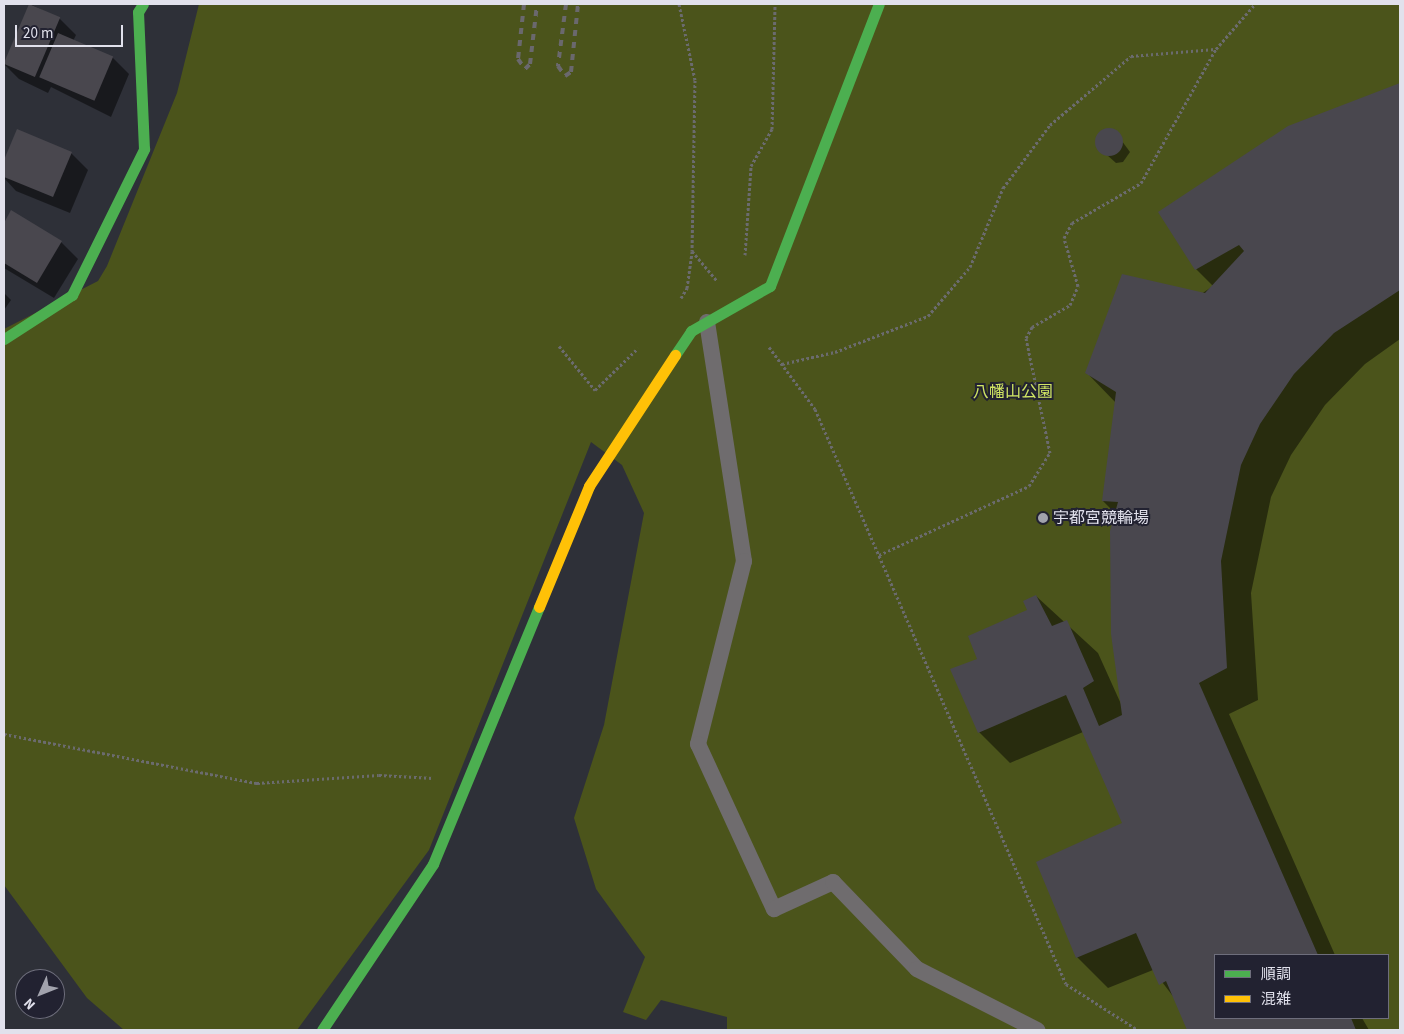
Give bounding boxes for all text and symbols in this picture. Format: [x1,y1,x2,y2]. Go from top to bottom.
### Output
scale bar [18,15,125,47]
text: 20 m [23,23,53,44]
park label: 八幡山公園 [973,382,1053,402]
place label: 宇都宮競輪場 [1053,508,1149,528]
marker: 宇都宮競輪場 [1037,512,1049,524]
legend [1214,954,1389,1019]
text: 順調 [1261,964,1291,985]
north arrow [15,969,65,1019]
text: 混雑 [1261,989,1291,1010]
text: N [20,993,40,1014]

